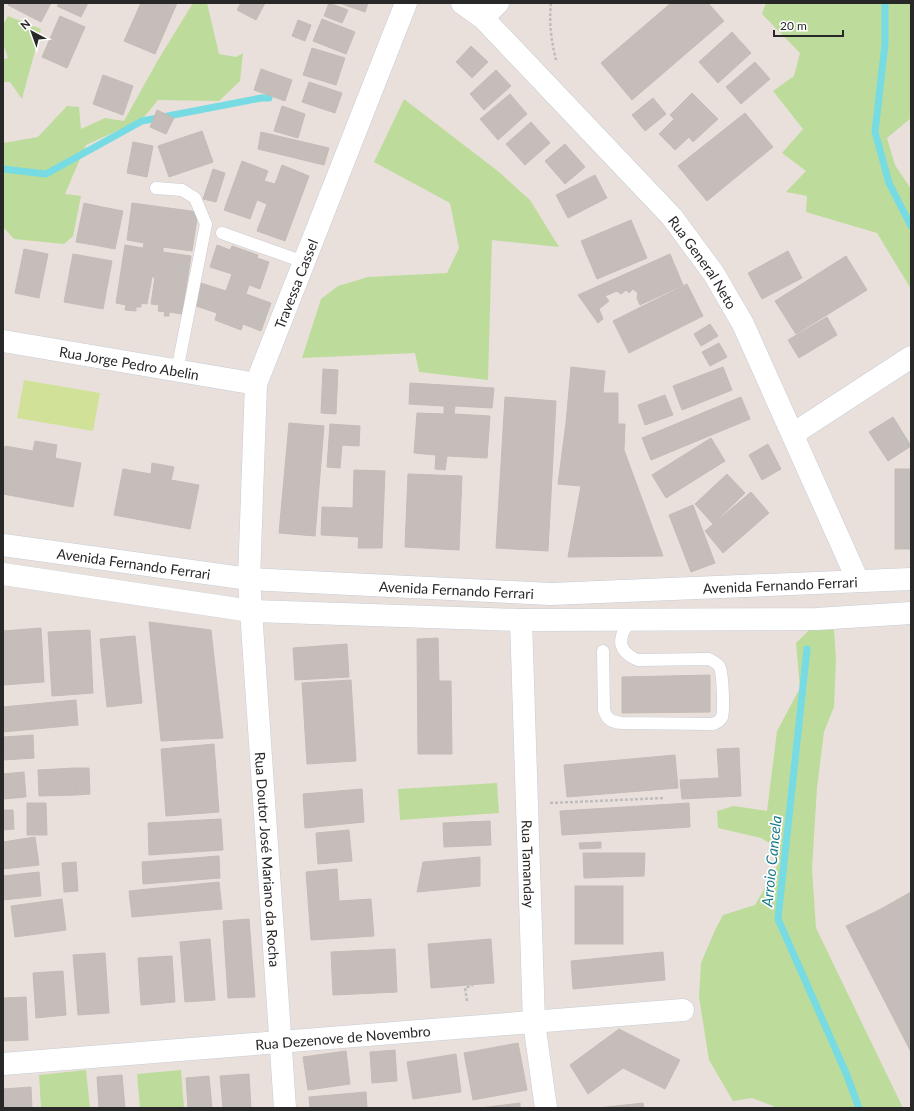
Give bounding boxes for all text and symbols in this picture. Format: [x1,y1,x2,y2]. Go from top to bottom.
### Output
north arrow [12,12,52,52]
scale bar [774,12,843,38]
text: N [18,16,33,32]
text: 20 m [780,18,807,33]
street label: Rua General Neto [665,212,741,312]
street label: Travessa Cassel [270,236,321,331]
street label: Rua Jorge Pedro Abelin [58,342,200,383]
street label: Avenida Fernando Ferrari [56,544,212,582]
street label: Avenida Fernando Ferrari [702,573,858,596]
street label: Avenida Fernando Ferrari [379,577,534,602]
street label: Rua Doutor José Mariano da Rocha [252,751,284,968]
water label: Arroio Cancela [757,814,785,909]
street label: Rua Tamanday [519,820,539,909]
street label: Rua Dezenove de Novembro [255,1022,431,1052]

